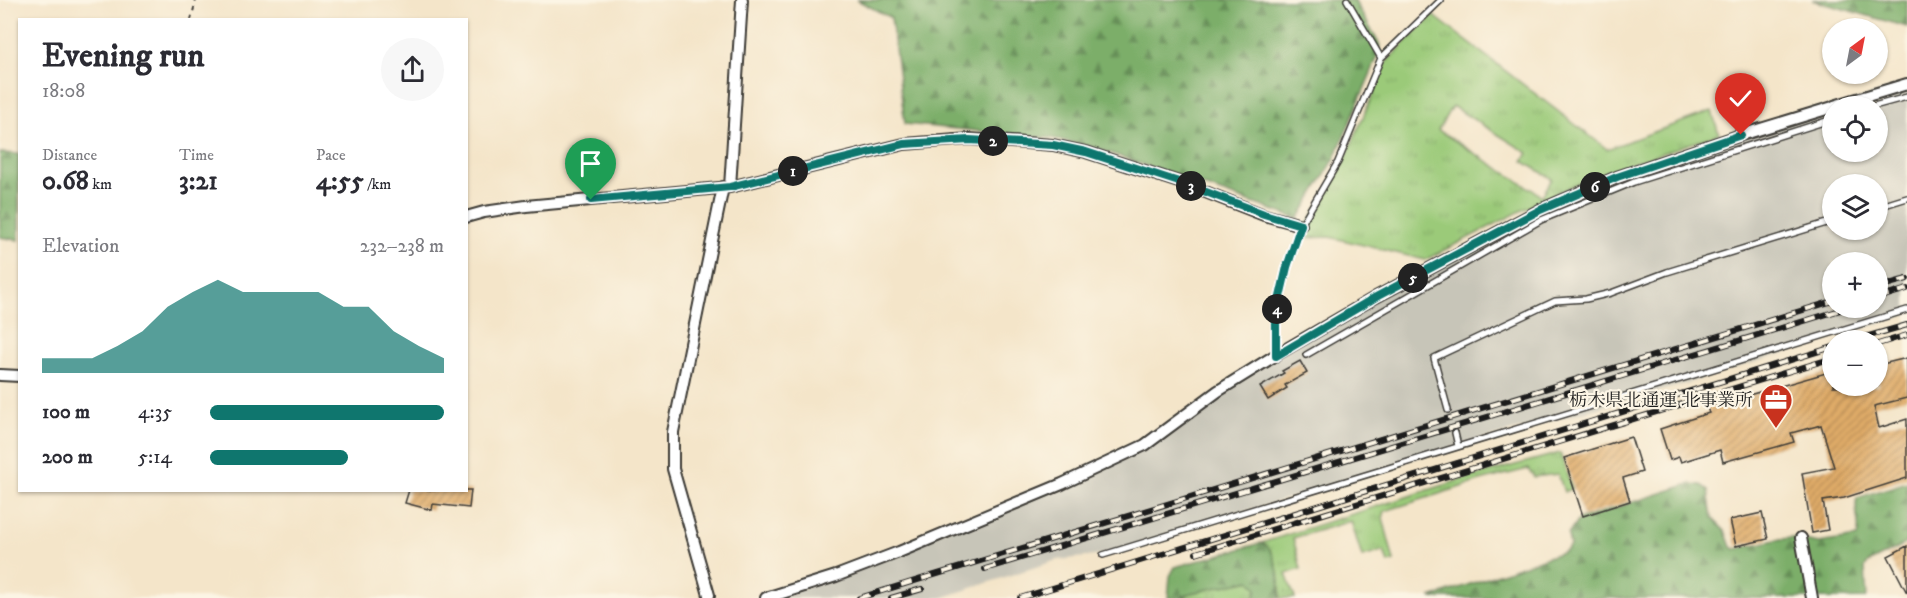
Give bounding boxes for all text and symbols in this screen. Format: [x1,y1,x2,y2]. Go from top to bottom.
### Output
north arrow [1822,18,1888,84]
map controls [1822,18,1888,396]
text: Evening run [42,36,204,77]
button: share [381,38,444,101]
pin [1715,73,1766,135]
text: 18:08 [42,79,85,104]
icon: check [1724,82,1757,115]
button: locate [1822,96,1888,162]
pin: 2 [978,126,1008,156]
text: 2 [989,131,997,151]
pin [565,138,616,200]
text: Distance [42,145,97,165]
text: Time [179,145,214,165]
text: Pace [316,145,346,165]
icon: arrive [574,147,607,180]
pin: 1 [778,156,808,186]
text: 1 [790,161,796,181]
text: 0.68 [42,165,89,198]
text: 3:21 [179,165,218,198]
text: 4:55 [316,165,364,198]
pin: 3 [1176,171,1206,201]
pin: 6 [1580,172,1610,202]
text: km [89,174,112,194]
text: /km [364,174,391,194]
button: layers [1822,174,1888,240]
text: 3 [1188,176,1194,196]
text: 6 [1591,177,1599,197]
text: Elevation [42,234,119,259]
text: 232–238 m [360,234,444,259]
button: + [1822,252,1888,318]
pin: 5 [1398,263,1428,293]
text: 5 [1409,268,1417,288]
pin: 4 [1262,294,1292,324]
text: 4 [1272,299,1282,319]
button: − [1822,330,1888,396]
office icon: 栃木県北通運 北事業所 [1758,382,1794,429]
place label: 栃木県北通運 北事業所 [1569,390,1753,412]
text: 100 m [42,400,90,425]
text: 4:35 [138,400,172,425]
text: 200 m [42,445,93,470]
text: 5:14 [138,445,172,470]

